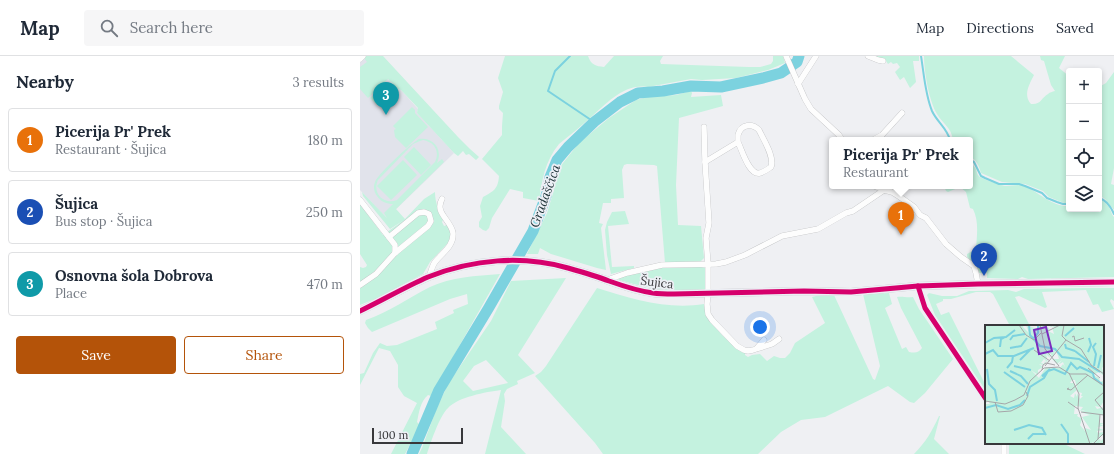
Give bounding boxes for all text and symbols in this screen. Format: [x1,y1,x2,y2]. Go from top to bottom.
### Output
search box [84,10,364,46]
text: Map [20,16,60,40]
icon: search [98,17,120,39]
text: Search here [130,18,213,37]
text: Map [916,19,944,37]
text: Directions [966,19,1034,37]
text: Saved [1056,19,1094,37]
map controls [1066,68,1102,212]
button: + [1066,68,1102,104]
text: Nearby [16,71,74,93]
text: 3 results [292,74,344,91]
pin: 3 [373,82,399,115]
button: − [1066,104,1102,140]
text: Picerija Pr' Prek [55,122,171,141]
text: 1 [27,132,33,149]
text: 180 m [308,132,343,149]
popup [829,137,973,189]
button: locate [1066,140,1102,176]
text: Restaurant · Šujica [55,141,166,158]
text: Picerija Pr' Prek [843,145,959,164]
water label: Gradaščica [526,161,565,230]
text: Restaurant [843,164,909,181]
button: layers [1066,176,1102,212]
text: Šujica [55,194,98,213]
pin: 1 [888,202,914,235]
text: 2 [27,204,33,221]
text: 250 m [306,204,343,221]
text: Bus stop · Šujica [55,213,152,230]
pin: 2 [971,243,997,276]
text: Osnovna šola Dobrova [55,266,213,285]
street label: Šujica [640,273,674,291]
text: 3 [26,276,34,293]
text: 470 m [307,276,343,293]
text: Place [55,285,87,302]
your location [750,317,770,337]
inset map [985,325,1104,444]
button: Save [16,336,176,374]
button: Share [184,336,344,374]
scale bar [372,426,463,445]
text: 100 m [378,428,408,442]

